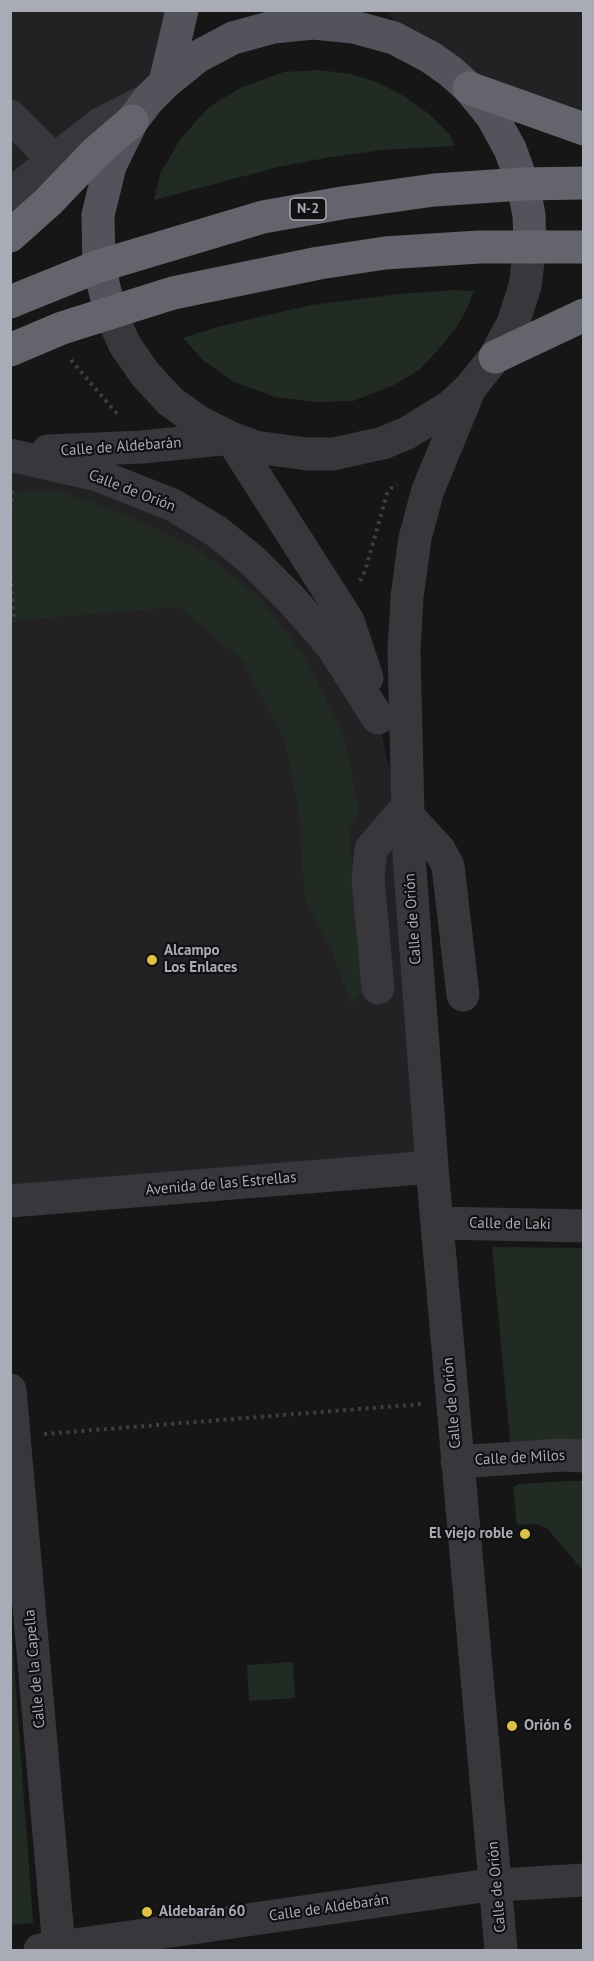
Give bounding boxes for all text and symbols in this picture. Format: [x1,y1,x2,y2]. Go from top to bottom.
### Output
road number: N-2 [290,198,326,220]
street label: Calle de Aldebarán [60,434,182,460]
street label: Calle de Orión [86,466,178,516]
street label: Calle de Orión [401,873,425,965]
place label: Alcampo Los Enlaces [164,942,237,977]
marker: Alcampo Los Enlaces [145,953,159,967]
street label: Avenida de las Estrellas [145,1168,297,1200]
street label: Calle de Laki [469,1214,551,1234]
street label: Calle de Orión [439,1357,465,1449]
street label: Calle de Milos [474,1447,566,1469]
place label: El viejo roble [429,1525,513,1543]
marker: El viejo roble [518,1527,532,1541]
street label: Calle de la Capella [21,1609,49,1729]
place label: Orión 6 [524,1717,572,1735]
marker: Orión 6 [505,1719,519,1733]
street label: Calle de Orión [484,1841,510,1933]
street label: Calle de Aldebarán [268,1891,390,1925]
place label: Aldebarán 60 [159,1903,245,1921]
marker: Aldebarán 60 [140,1905,154,1919]

